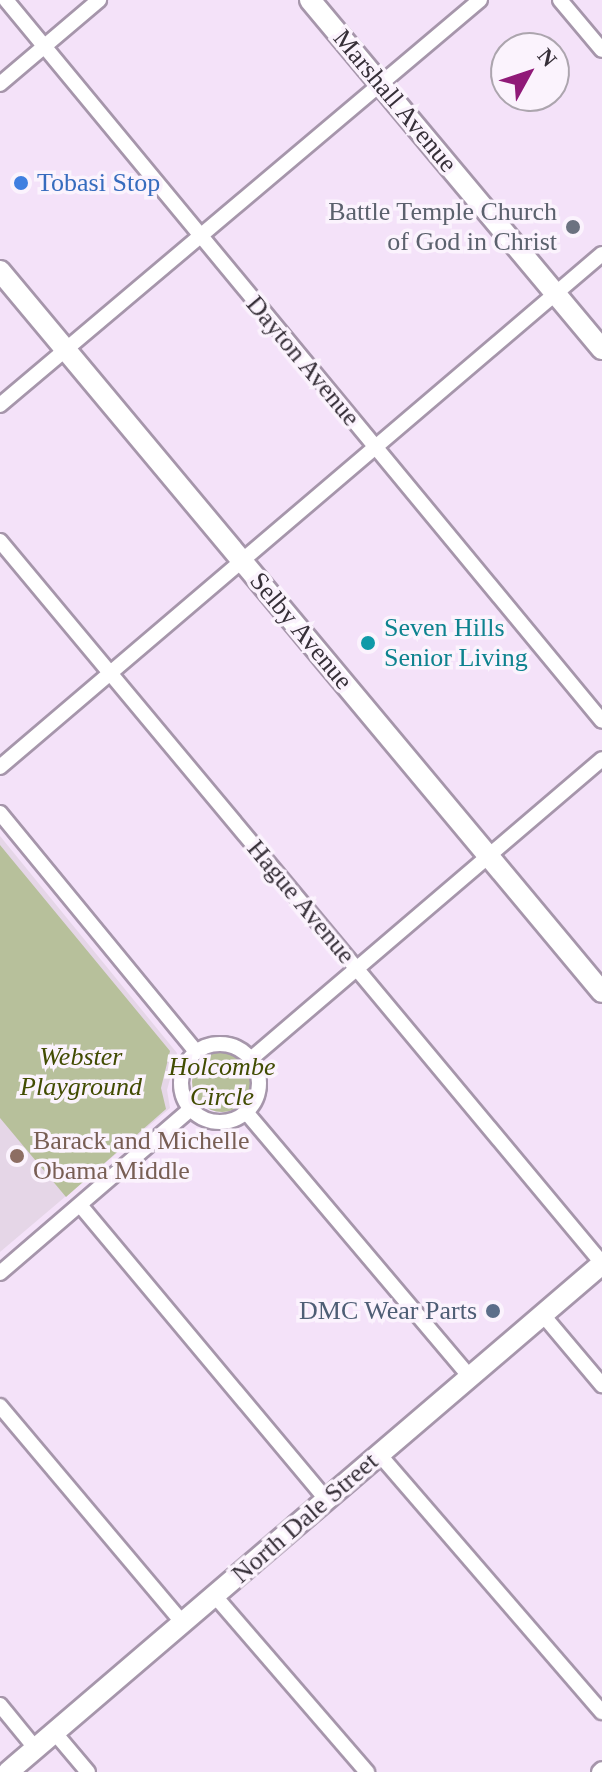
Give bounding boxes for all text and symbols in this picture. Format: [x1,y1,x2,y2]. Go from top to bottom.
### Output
street label: Marshall Avenue [326,23,464,179]
north arrow [490,32,570,112]
text: N [533,43,562,72]
place label: Tobasi Stop [37,167,160,199]
marker: Tobasi Stop [12,174,30,192]
place label: Battle Temple Church of God in Christ [328,196,557,258]
marker: Battle Temple Church of God in Christ [564,218,582,236]
street label: Dayton Avenue [239,289,367,433]
street label: Selby Avenue [243,566,359,696]
place label: Seven Hills Senior Living [384,612,528,674]
marker: Seven Hills Senior Living [359,634,377,652]
street label: Hague Avenue [240,833,362,971]
park label: Webster Playground [20,1041,142,1102]
park label: Holcombe Circle [169,1051,275,1112]
place label: Barack and Michelle Obama Middle [33,1125,250,1186]
marker: Barack and Michelle Obama Middle [8,1147,26,1165]
place label: DMC Wear Parts [299,1295,477,1327]
marker: DMC Wear Parts [484,1302,502,1320]
street label: North Dale Street [226,1446,384,1590]

